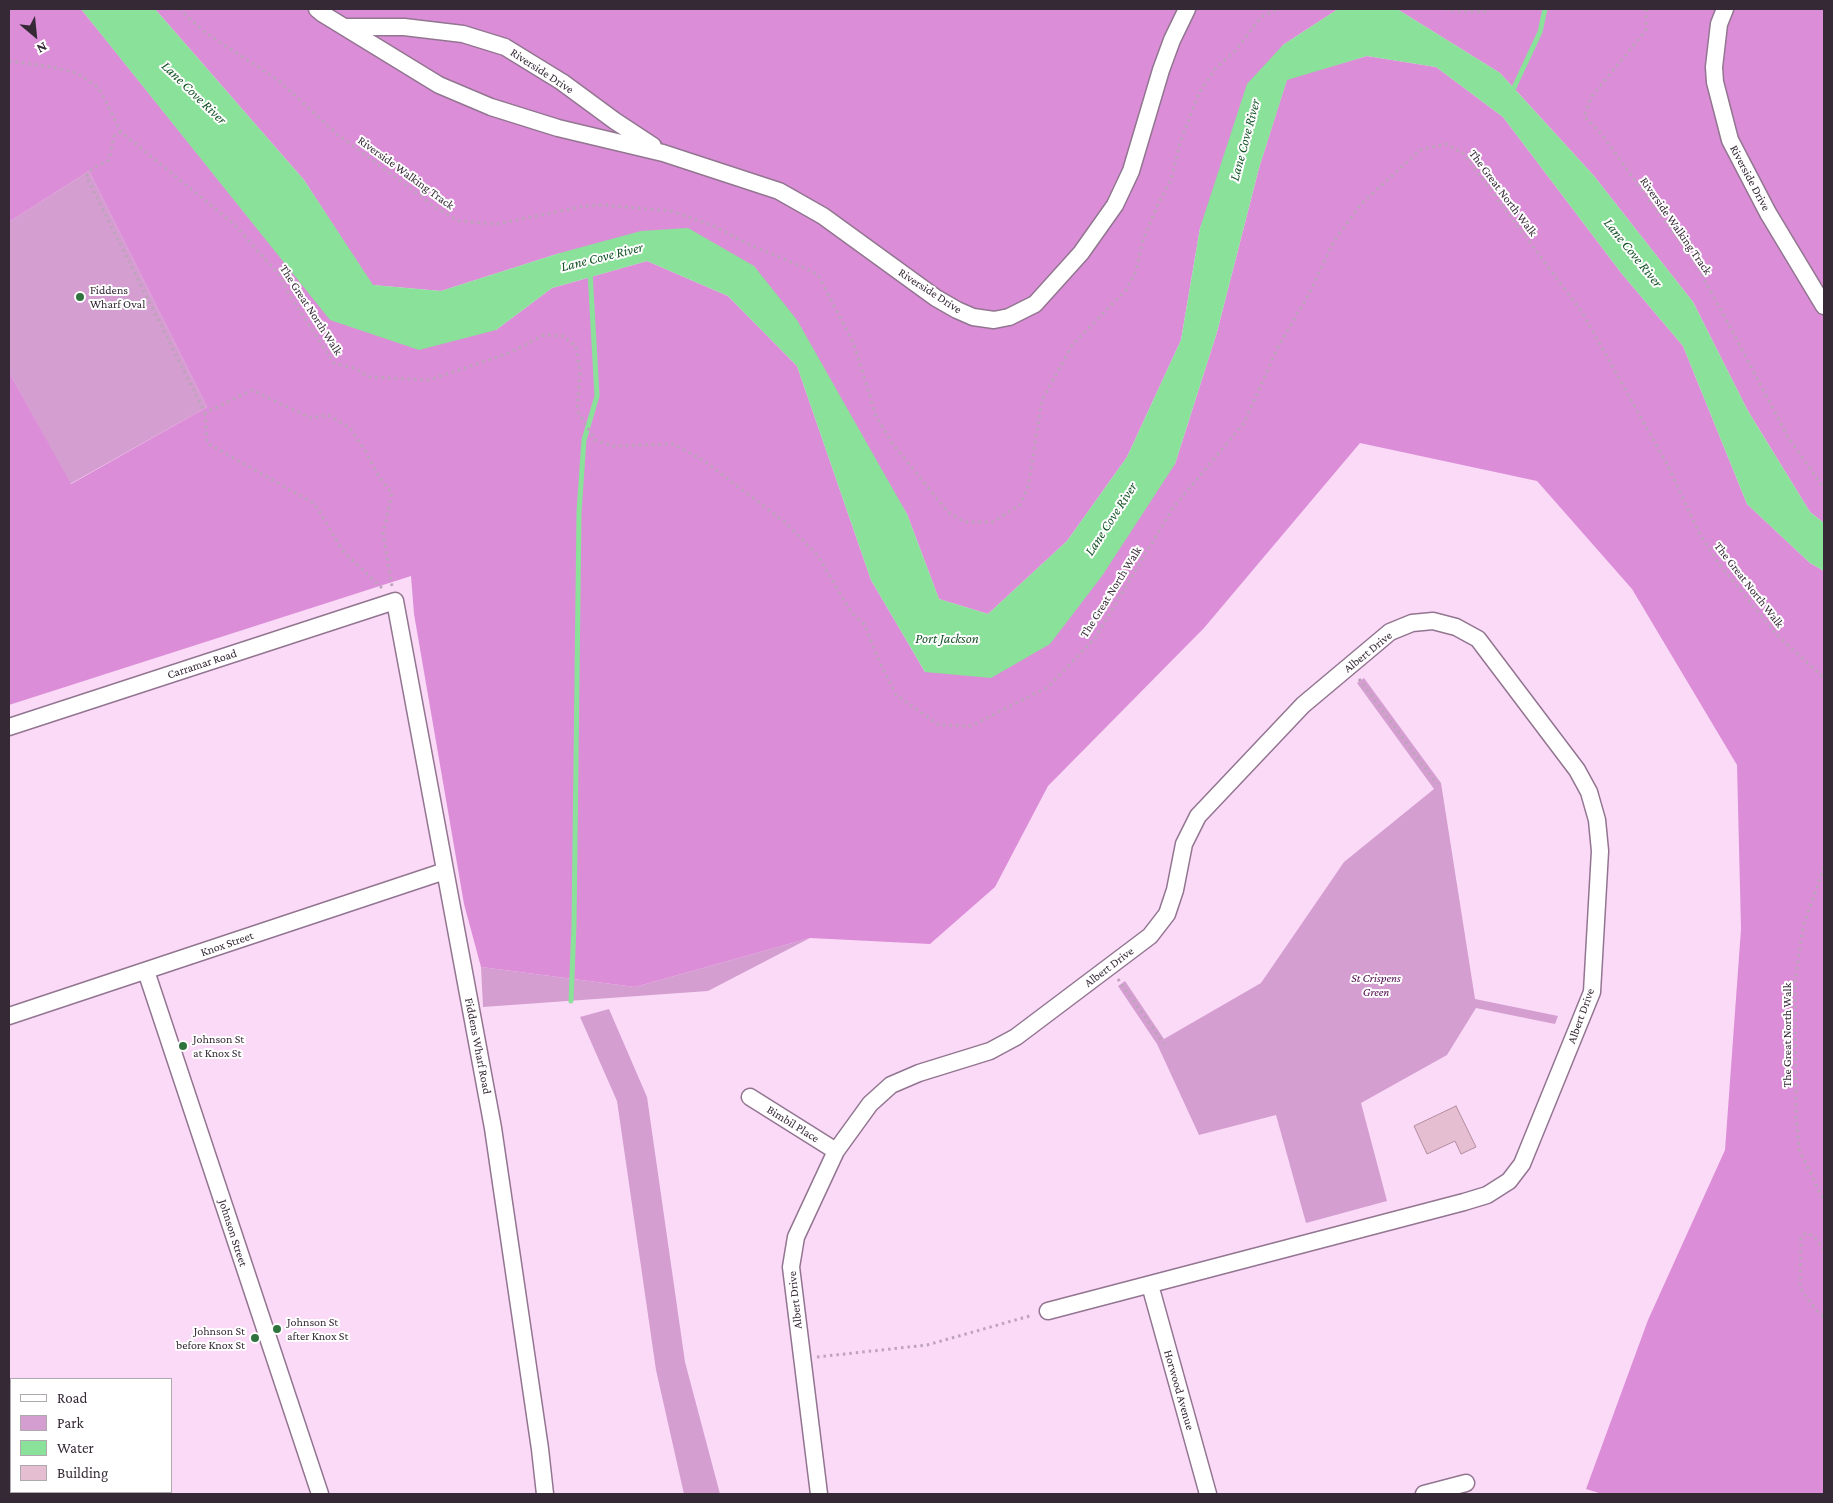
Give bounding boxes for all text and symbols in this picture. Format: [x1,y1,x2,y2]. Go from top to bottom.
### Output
north arrow [10,10,60,60]
text: N [34,39,50,58]
street label: Riverside Drive [508,45,576,97]
water label: Lane Cove River [158,58,230,128]
water label: Lane Cove River [1226,97,1264,183]
street label: Riverside Walking Track [355,133,457,213]
street label: Riverside Drive [1727,143,1773,213]
street label: The Great North Walk [1466,147,1540,239]
street label: Riverside Walking Track [1637,174,1715,278]
water label: Lane Cove River [1600,215,1666,291]
water label: Lane Cove River [559,239,645,275]
street label: The Great North Walk [276,262,346,358]
street label: Riverside Drive [896,265,964,317]
place label: Fiddens Wharf Oval [90,283,145,311]
marker: Fiddens Wharf Oval [74,291,86,303]
water label: Lane Cove River [1081,479,1141,559]
street label: The Great North Walk [1711,539,1787,631]
street label: The Great North Walk [1077,544,1145,640]
street label: Albert Drive [1341,628,1395,676]
water label: Port Jackson [915,631,979,647]
street label: Carramar Road [165,646,239,682]
street label: Knox Street [199,928,255,960]
street label: Albert Drive [1082,944,1136,990]
park label: St Crispens Green [1351,971,1401,999]
street label: The Great North Walk [1780,983,1794,1087]
street label: Albert Drive [1564,986,1598,1046]
street label: Fiddens Wharf Road [462,997,494,1095]
place label: Johnson St at Knox St [193,1032,244,1060]
marker: Johnson St at Knox St [177,1040,189,1052]
street label: Bimbil Place [764,1102,822,1146]
street label: Johnson Street [215,1198,251,1268]
street label: Albert Drive [785,1270,805,1330]
place label: Johnson St after Knox St [287,1315,348,1343]
marker: Johnson St after Knox St [271,1323,283,1335]
place label: Johnson St before Knox St [176,1324,245,1352]
marker: Johnson St before Knox St [249,1332,261,1344]
street label: Horwood Avenue [1161,1348,1197,1432]
legend [10,1378,172,1493]
text: Road [57,1390,87,1406]
text: Park [57,1415,84,1431]
text: Water [57,1440,94,1456]
text: Building [57,1465,108,1481]

